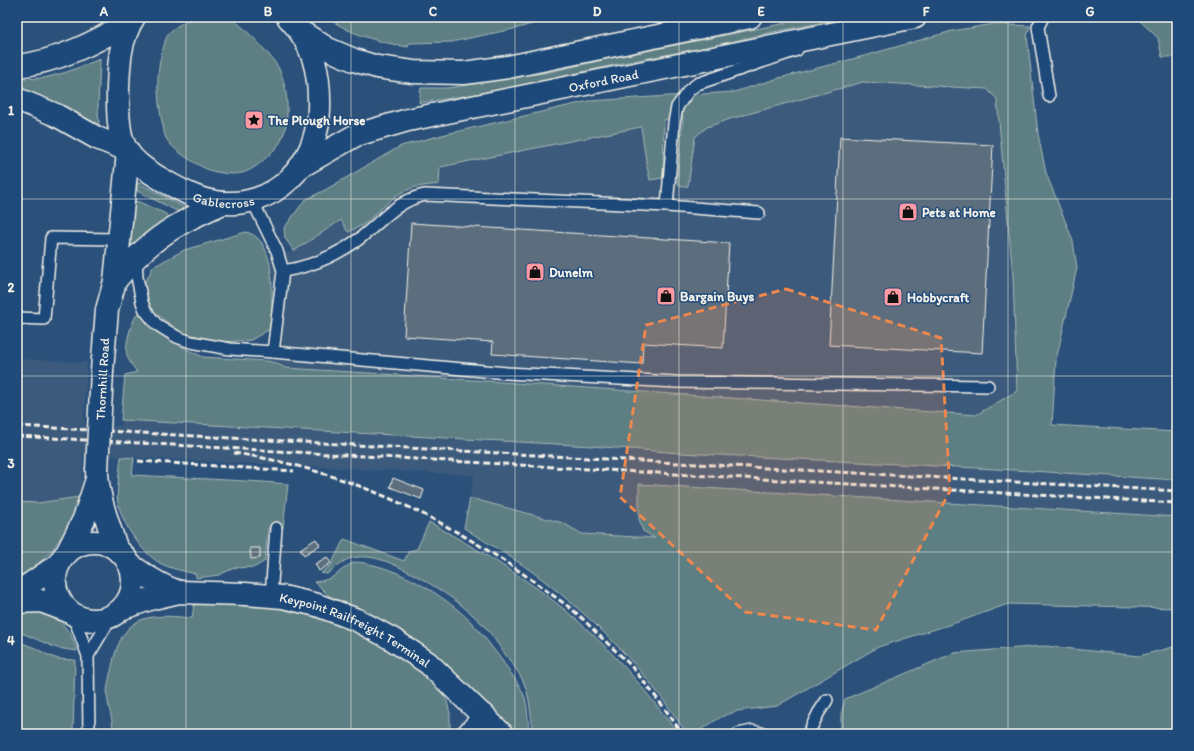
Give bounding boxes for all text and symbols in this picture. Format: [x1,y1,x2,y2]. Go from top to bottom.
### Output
text: A [99,4,109,19]
text: B [264,4,273,19]
text: C [429,4,438,19]
text: D [593,4,602,19]
text: E [757,4,765,19]
text: F [923,4,930,19]
text: G [1086,4,1095,19]
street label: Oxford Road [567,66,640,95]
text: 1 [8,103,14,118]
place icon: The Plough Horse [243,109,265,131]
place label: The Plough Horse [267,113,366,129]
street label: Gablecross [191,189,256,211]
shop icon: Pets at Home [897,201,919,223]
place label: Pets at Home [922,205,996,220]
shop icon: Dunelm [524,261,546,283]
place label: Dunelm [549,265,593,280]
text: 2 [8,280,15,295]
shop icon: Bargain Buys [655,285,677,307]
shop icon: Hobbycraft [882,286,904,308]
place label: Bargain Buys [680,289,755,305]
place label: Hobbycraft [907,290,970,306]
street label: Thornhill Road [93,338,112,420]
text: 3 [7,456,15,471]
street label: Keypoint Railfreight Terminal [278,589,433,671]
text: 4 [7,633,15,648]

